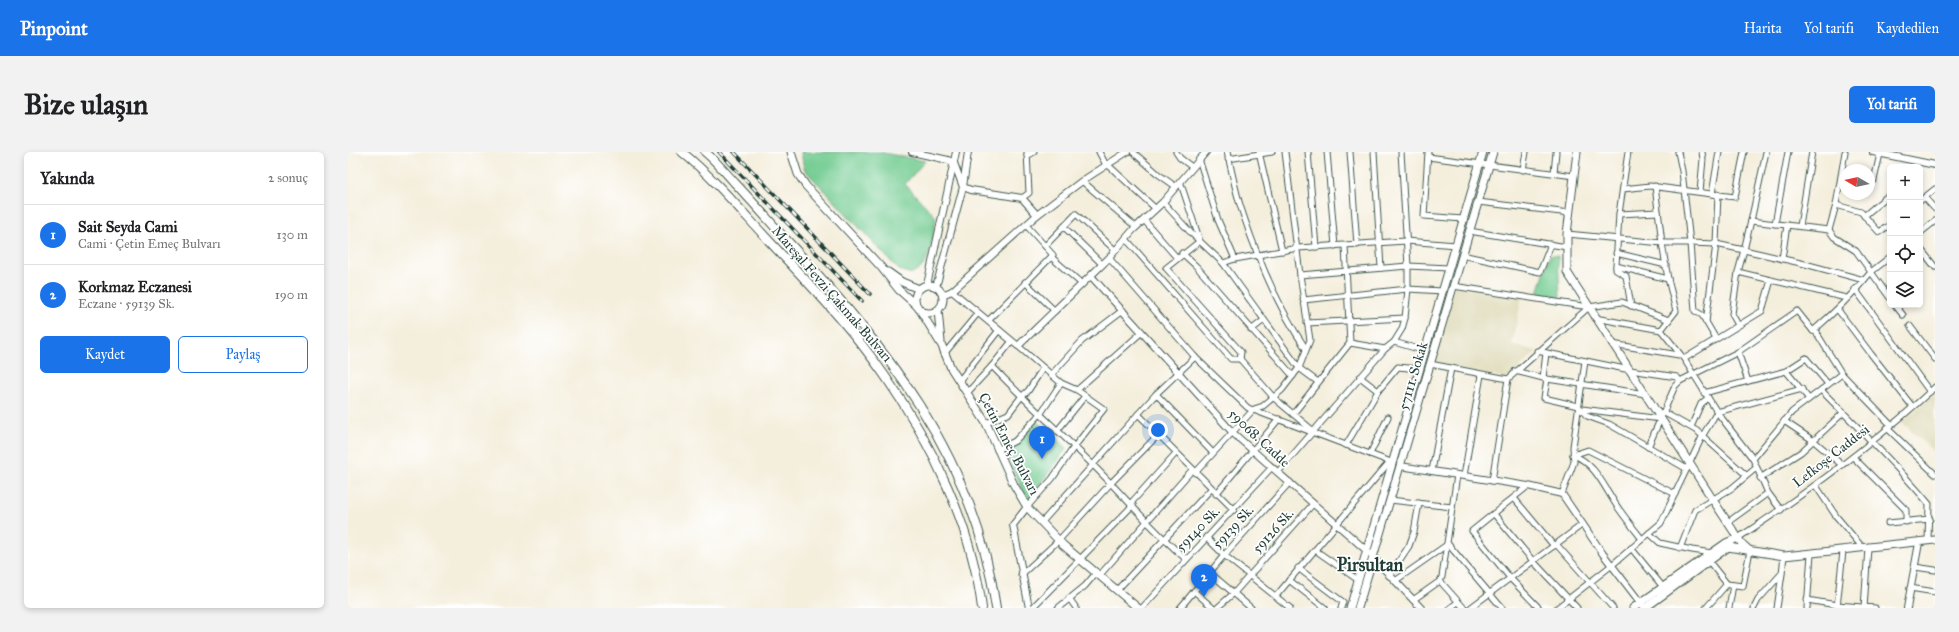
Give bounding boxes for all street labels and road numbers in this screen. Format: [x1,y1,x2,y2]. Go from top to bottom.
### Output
street label: Mareşal Fevzi Çakmak Bulvarı [768,222,896,366]
street label: 57111. Sokak [1395,339,1432,412]
street label: Çetin Emeç Bulvarı [975,390,1043,498]
street label: 59068. Cadde [1225,405,1293,471]
street label: Lefkoşe Caddesi [1789,421,1873,491]
street label: 59139 Sk. [1209,502,1257,552]
street label: 59140 Sk. [1172,503,1224,555]
street label: 59126 Sk. [1249,505,1297,557]

